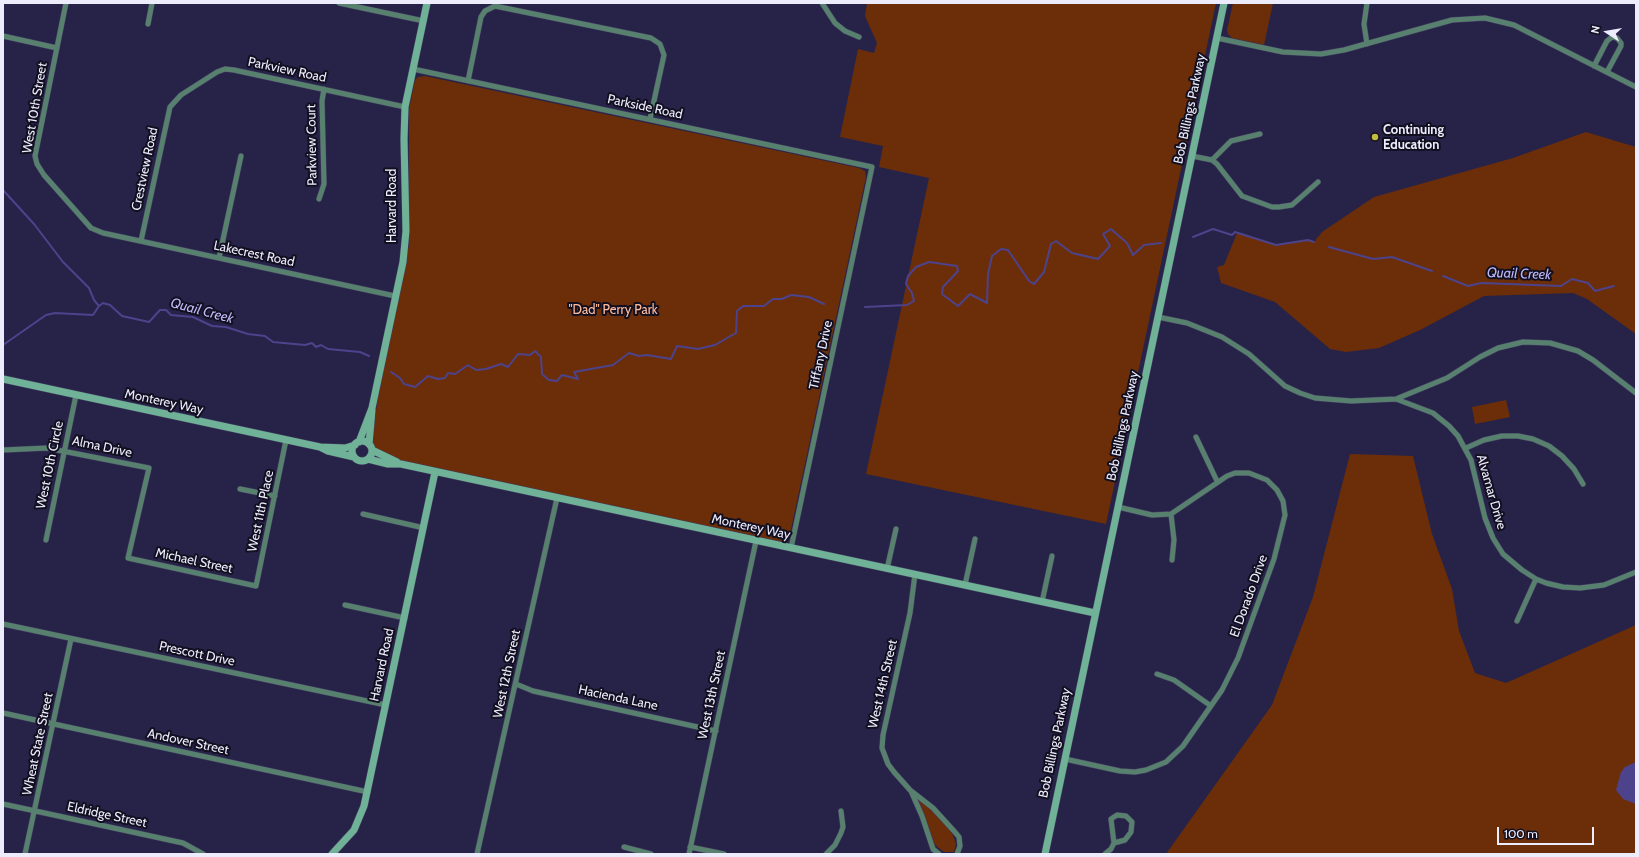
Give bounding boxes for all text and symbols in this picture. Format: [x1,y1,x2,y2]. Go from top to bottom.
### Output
north arrow [1587,12,1627,52]
text: N [1588,24,1603,35]
street label: Bob Billings Parkway [1171,53,1209,165]
street label: Parkview Road [246,54,328,86]
street label: West 10th Street [19,61,51,155]
street label: Parkside Road [606,91,684,123]
street label: Parkview Court [303,104,321,186]
place label: Continuing Education [1383,122,1444,153]
street label: Crestview Road [129,126,161,212]
marker: Continuing Education [1370,132,1380,142]
street label: Harvard Road [384,169,400,243]
street label: Lakecrest Road [212,238,296,270]
water label: Quail Creek [1487,264,1551,284]
water label: Quail Creek [169,295,235,327]
park label: "Dad" Perry Park [568,302,658,318]
street label: Tiffany Drive [806,319,836,391]
street label: Bob Billings Parkway [1104,370,1142,482]
street label: Monterey Way [123,386,205,418]
street label: West 10th Circle [33,420,67,510]
street label: Alma Drive [71,433,133,461]
street label: Alvamar Drive [1473,453,1509,531]
street label: West 11th Place [245,469,277,553]
street label: Monterey Way [710,511,792,543]
street label: Michael Street [154,545,234,577]
street label: El Dorado Drive [1227,553,1271,639]
street label: Harvard Road [367,627,397,703]
street label: West 12th Street [490,628,524,720]
street label: Prescott Drive [158,638,236,670]
street label: West 14th Street [865,638,901,730]
street label: West 13th Street [695,649,729,741]
street label: Hacienda Lane [577,682,659,714]
street label: Bob Billings Parkway [1036,687,1074,799]
street label: Wheat State Street [19,691,57,797]
street label: Andover Street [146,726,230,758]
street label: Eldridge Street [66,799,148,831]
scale bar [1499,819,1596,845]
text: 100 m [1504,826,1538,841]

